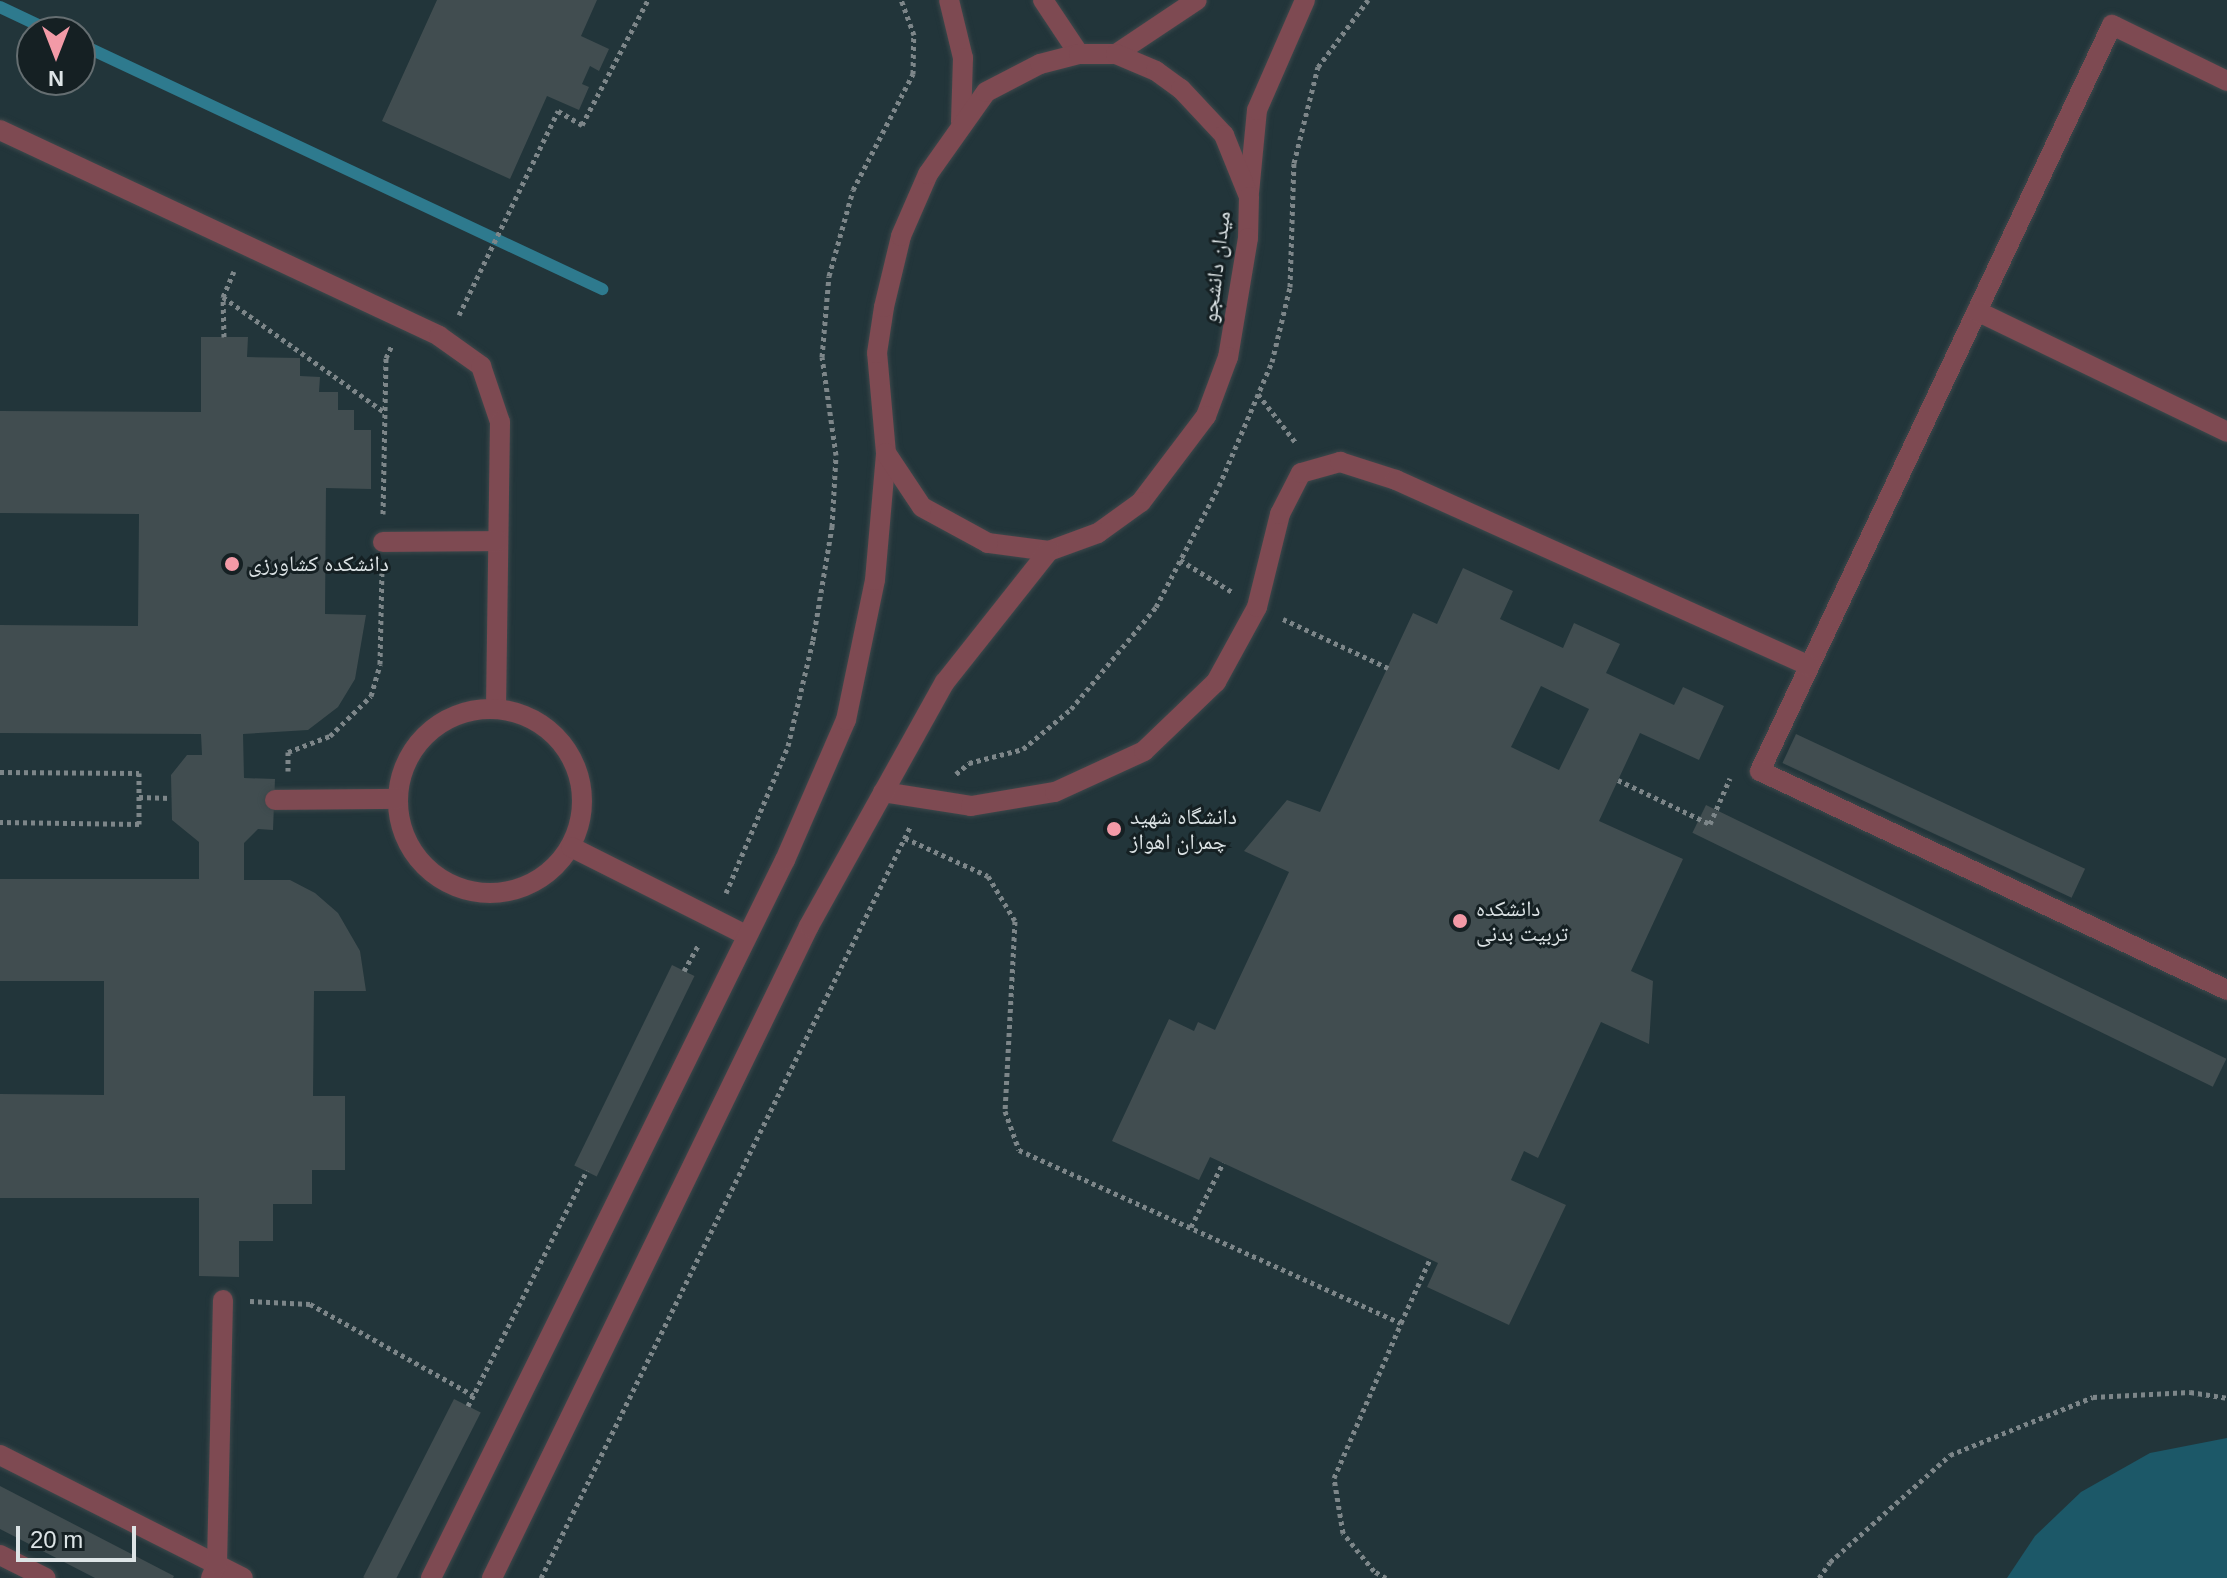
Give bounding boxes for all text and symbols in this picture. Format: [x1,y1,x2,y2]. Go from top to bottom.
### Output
north arrow [16,16,96,96]
text: N [48,66,64,91]
street label: میدان دانشجو [1196,210,1236,324]
place label: دانشکده کشاورزی [248,551,389,577]
marker: دانشکده کشاورزی [223,555,241,573]
place label: دانشگاه شهید چمران اهواز [1130,803,1237,854]
marker: دانشگاه شهید چمران اهواز [1105,820,1123,838]
place label: دانشکده تربیت بدنی [1476,895,1568,946]
marker: دانشکده تربیت بدنی [1451,912,1469,930]
scale bar [20,1510,140,1560]
text: 20 m [30,1526,83,1553]

